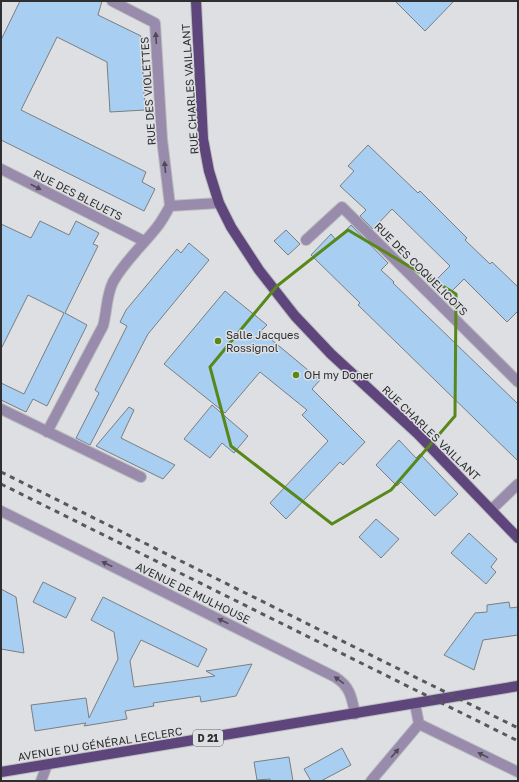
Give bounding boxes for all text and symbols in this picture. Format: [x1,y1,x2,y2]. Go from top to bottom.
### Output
street label: RUE CHARLES VAILLANT [178,23,201,155]
one-way arrow [153,31,159,44]
street label: RUE DES VIOLETTES [137,36,158,146]
one-way arrow [162,161,169,173]
street label: RUE DES BLEUETS [32,167,125,223]
one-way arrow [30,184,42,190]
street label: RUE DES COQUELICOTS [372,219,471,318]
place label: Salle Jacques Rossignol [226,328,299,354]
marker: Salle Jacques Rossignol [213,336,223,346]
place label: OH my Doner [304,368,374,381]
marker: OH my Doner [291,370,301,380]
street label: RUE CHARLES VAILLANT [380,382,483,483]
street label: AVENUE DE MULHOUSE [134,559,253,626]
one-way arrow [101,561,113,567]
one-way arrow [218,618,229,625]
one-way arrow [334,676,345,684]
street label: AVENUE DU GÉNÉRAL LECLERC [17,724,183,763]
road number: D 21 [193,730,223,746]
one-way arrow [391,747,400,758]
one-way arrow [477,752,489,758]

